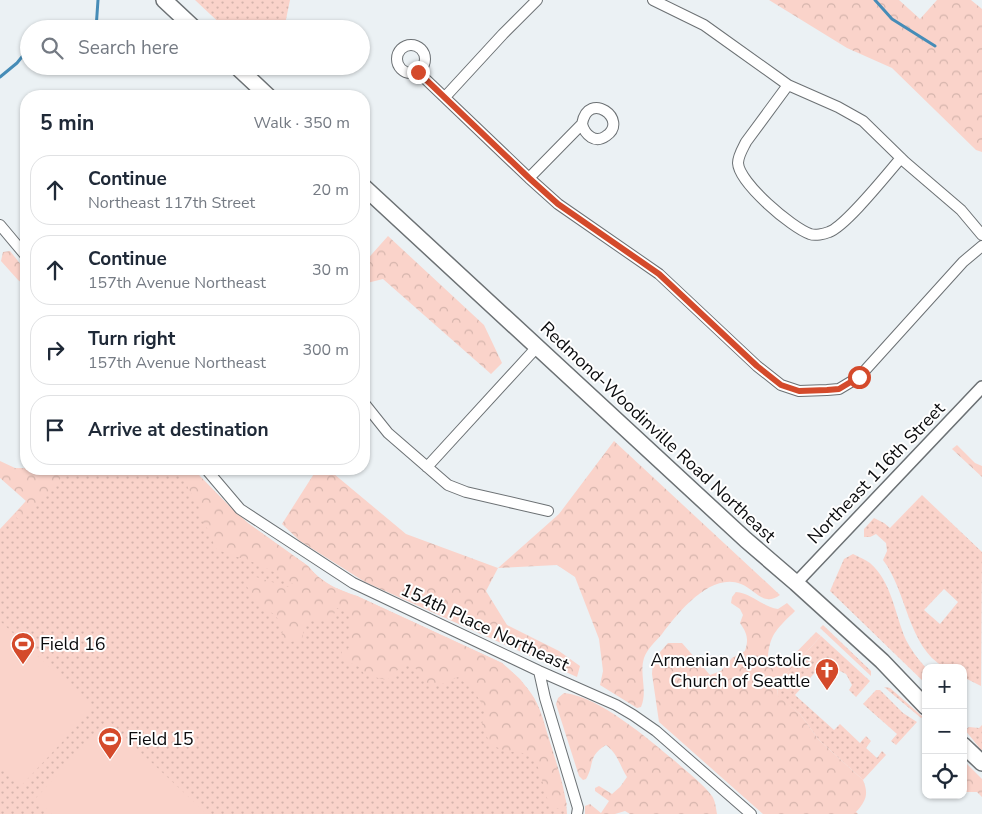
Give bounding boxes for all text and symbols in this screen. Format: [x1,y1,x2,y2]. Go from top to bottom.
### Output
search box [20,20,370,75]
icon: search [38,34,66,62]
text: Search here [78,35,179,61]
route end [407,61,430,84]
text: 5 min [40,109,94,137]
text: Walk · 350 m [254,112,350,134]
text: Continue [88,166,167,192]
icon: ahead [41,176,69,204]
text: 20 m [312,179,349,201]
text: Northeast 117th Street [88,192,255,214]
text: Continue [88,246,167,272]
icon: ahead [41,256,69,284]
text: 30 m [312,259,349,281]
text: 157th Avenue Northeast [88,272,266,294]
street label: Redmond-Woodinville Road Northeast [535,316,781,548]
text: Turn right [88,326,175,352]
icon: right [41,336,69,364]
text: 300 m [302,339,349,361]
text: 157th Avenue Northeast [88,352,266,374]
route start [848,366,871,389]
street label: Northeast 116th Street [802,397,950,549]
icon: arrive [41,416,69,444]
text: Arrive at destination [88,417,269,443]
street label: 154th Place Northeast [397,577,574,677]
sports icon: Field 16 [10,631,36,665]
place label: Field 16 [40,632,106,656]
place label: Armenian Apostolic Church of Seattle [650,648,810,693]
church icon: Armenian Apostolic Church of Seattle [814,657,840,691]
map controls [922,664,967,799]
button: + [922,664,967,709]
button: − [922,709,967,754]
sports icon: Field 15 [97,726,123,760]
place label: Field 15 [128,727,194,751]
button: locate [922,754,967,799]

